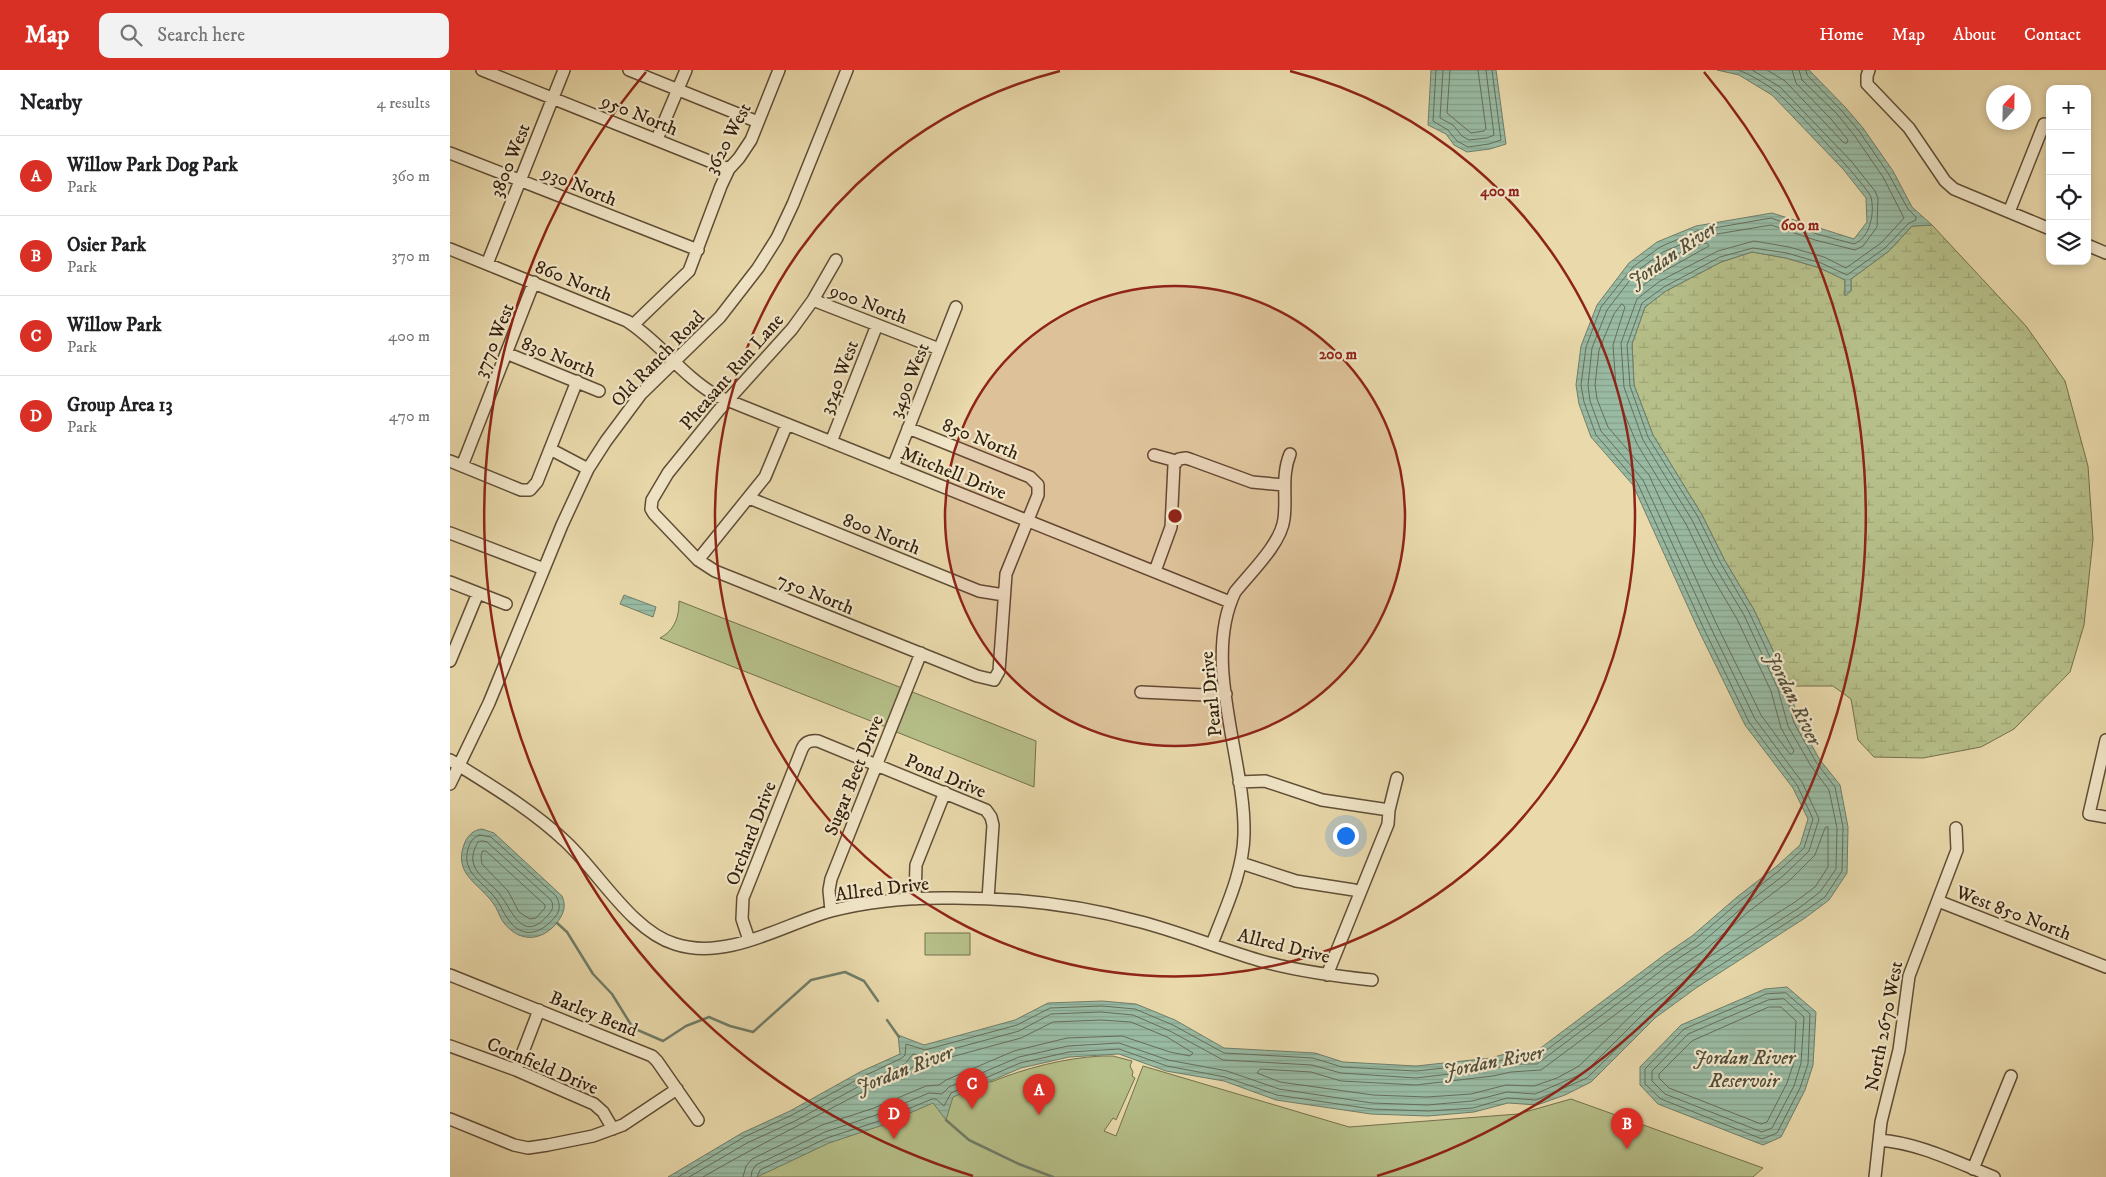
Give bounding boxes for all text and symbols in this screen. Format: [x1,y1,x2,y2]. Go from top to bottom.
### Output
search box [99,13,449,58]
text: Map [25,20,69,50]
icon: search [117,21,145,49]
text: Search here [157,24,245,47]
text: Home [1819,24,1864,46]
text: Map [1892,24,1925,46]
text: About [1953,24,1996,46]
text: Contact [2024,24,2081,46]
north arrow [1986,85,2031,130]
map controls [2046,85,2091,265]
button: + [2046,85,2091,130]
street label: 950 North [597,89,681,141]
text: Nearby [20,90,82,116]
text: 4 results [377,93,430,113]
street label: 3620 West [700,99,757,178]
street label: 3800 West [485,120,536,201]
button: − [2046,130,2091,175]
text: Willow Park Dog Park [67,154,238,177]
street label: 930 North [538,161,620,212]
text: A [31,166,41,186]
text: 360 m [392,166,430,186]
button: locate [2046,175,2091,220]
text: Park [67,177,97,197]
text: 400 m [1479,182,1520,201]
water label: Jordan River [1624,215,1724,294]
text: 600 m [1781,216,1820,235]
button: layers [2046,220,2091,265]
text: Osier Park [67,234,146,257]
text: B [31,246,41,266]
text: 370 m [392,246,430,266]
street label: 860 North [531,256,615,307]
text: Park [67,257,97,277]
street label: 900 North [825,279,911,330]
street label: 3770 West [469,300,520,381]
street label: Old Ranch Road [606,306,710,412]
street label: Pheasant Run Lane [675,309,789,435]
text: Willow Park [67,314,162,337]
text: C [31,326,41,346]
text: 400 m [388,326,430,346]
street label: 830 North [518,332,599,383]
text: Park [67,337,97,357]
street label: 3540 West [815,337,864,418]
street label: 3490 West [884,340,935,421]
text: 200 m [1319,345,1358,364]
text: Group Area 13 [67,394,173,417]
text: D [30,406,42,426]
text: 470 m [389,406,430,426]
street label: 850 North [939,414,1022,465]
text: Park [67,417,97,437]
street label: Mitchell Drive [897,442,1010,505]
centre of rings [1166,507,1184,525]
street label: 800 North [839,508,924,560]
street label: 750 North [773,569,857,620]
water label: Jordan River [1759,647,1827,752]
street label: Pearl Drive [1196,650,1227,738]
street label: Sugar Beet Drive [820,712,889,839]
street label: Pond Drive [901,749,989,804]
street label: Orchard Drive [721,778,782,889]
your location [1333,823,1359,849]
street label: Allred Drive [834,872,931,907]
street label: West 850 North [1952,881,2074,946]
street label: Allred Drive [1235,924,1332,969]
street label: North 2670 West [1861,959,1908,1093]
street label: Barley Bend [546,986,641,1043]
street label: Cornfield Drive [483,1033,602,1100]
water label: Jordan River [852,1040,958,1100]
water label: Jordan River [1441,1040,1548,1084]
water label: Jordan River Reservoir [1693,1046,1797,1094]
pin: C [956,1068,988,1109]
pin: A [1023,1074,1055,1115]
pin: D [878,1098,910,1139]
pin: B [1611,1108,1643,1149]

